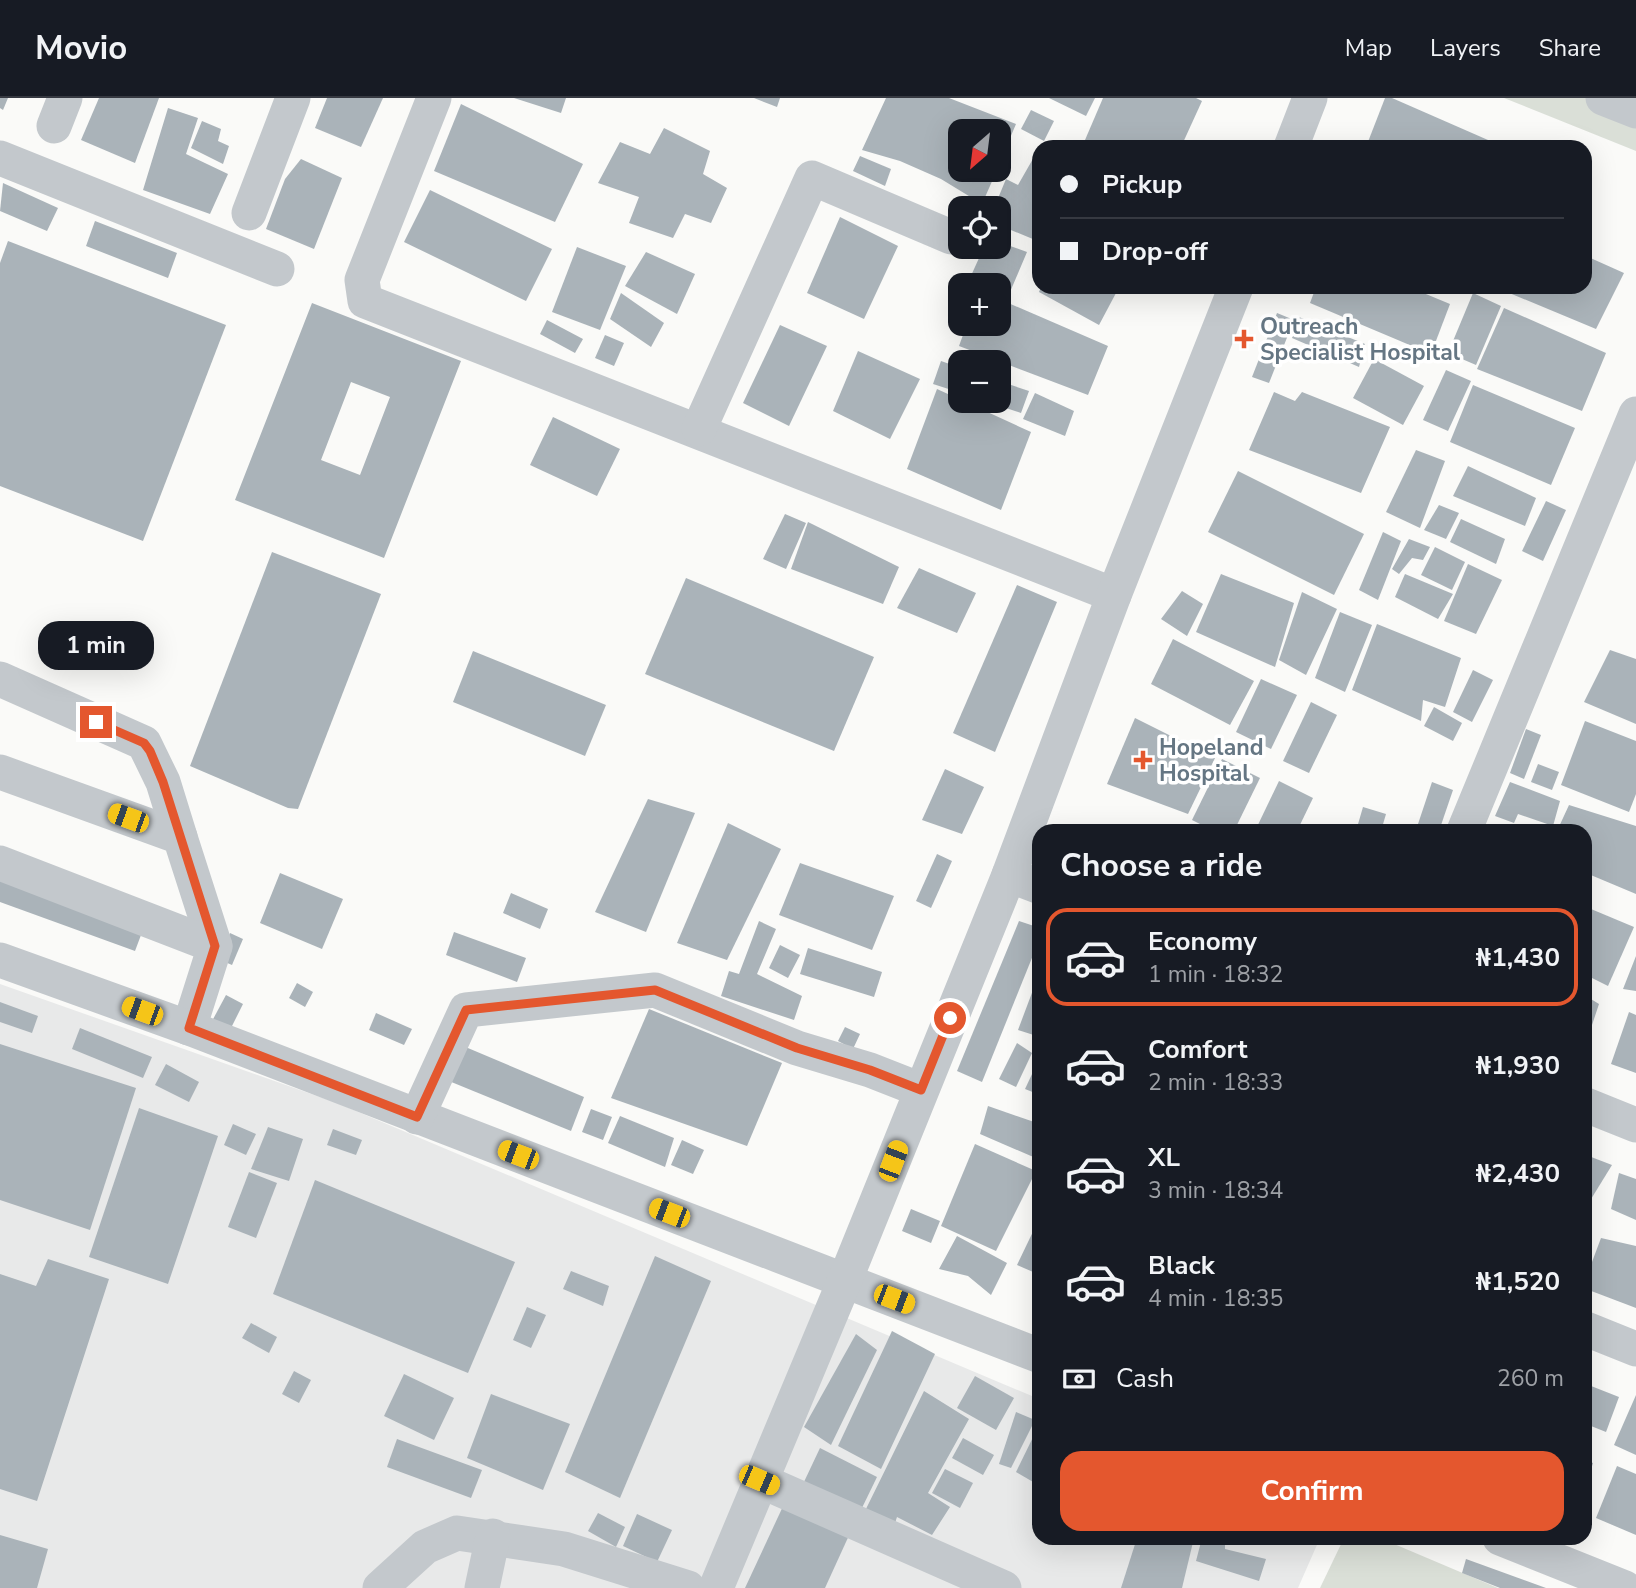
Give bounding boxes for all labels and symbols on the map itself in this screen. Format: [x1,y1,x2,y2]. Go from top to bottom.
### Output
north arrow [948,119,1012,182]
place label: Outreach Specialist Hospital [1260,311,1461,368]
marker: Outreach Specialist Hospital [1234,329,1254,349]
callout: 1 min [38,620,154,670]
route end [80,706,112,738]
place label: Hopeland Hospital [1159,732,1263,789]
marker: Hopeland Hospital [1133,750,1153,770]
car [105,801,152,835]
car [119,994,166,1028]
route start [934,1002,966,1034]
car [495,1138,542,1172]
car [876,1138,911,1184]
car [646,1196,693,1230]
car [871,1282,918,1316]
car [736,1462,783,1498]

